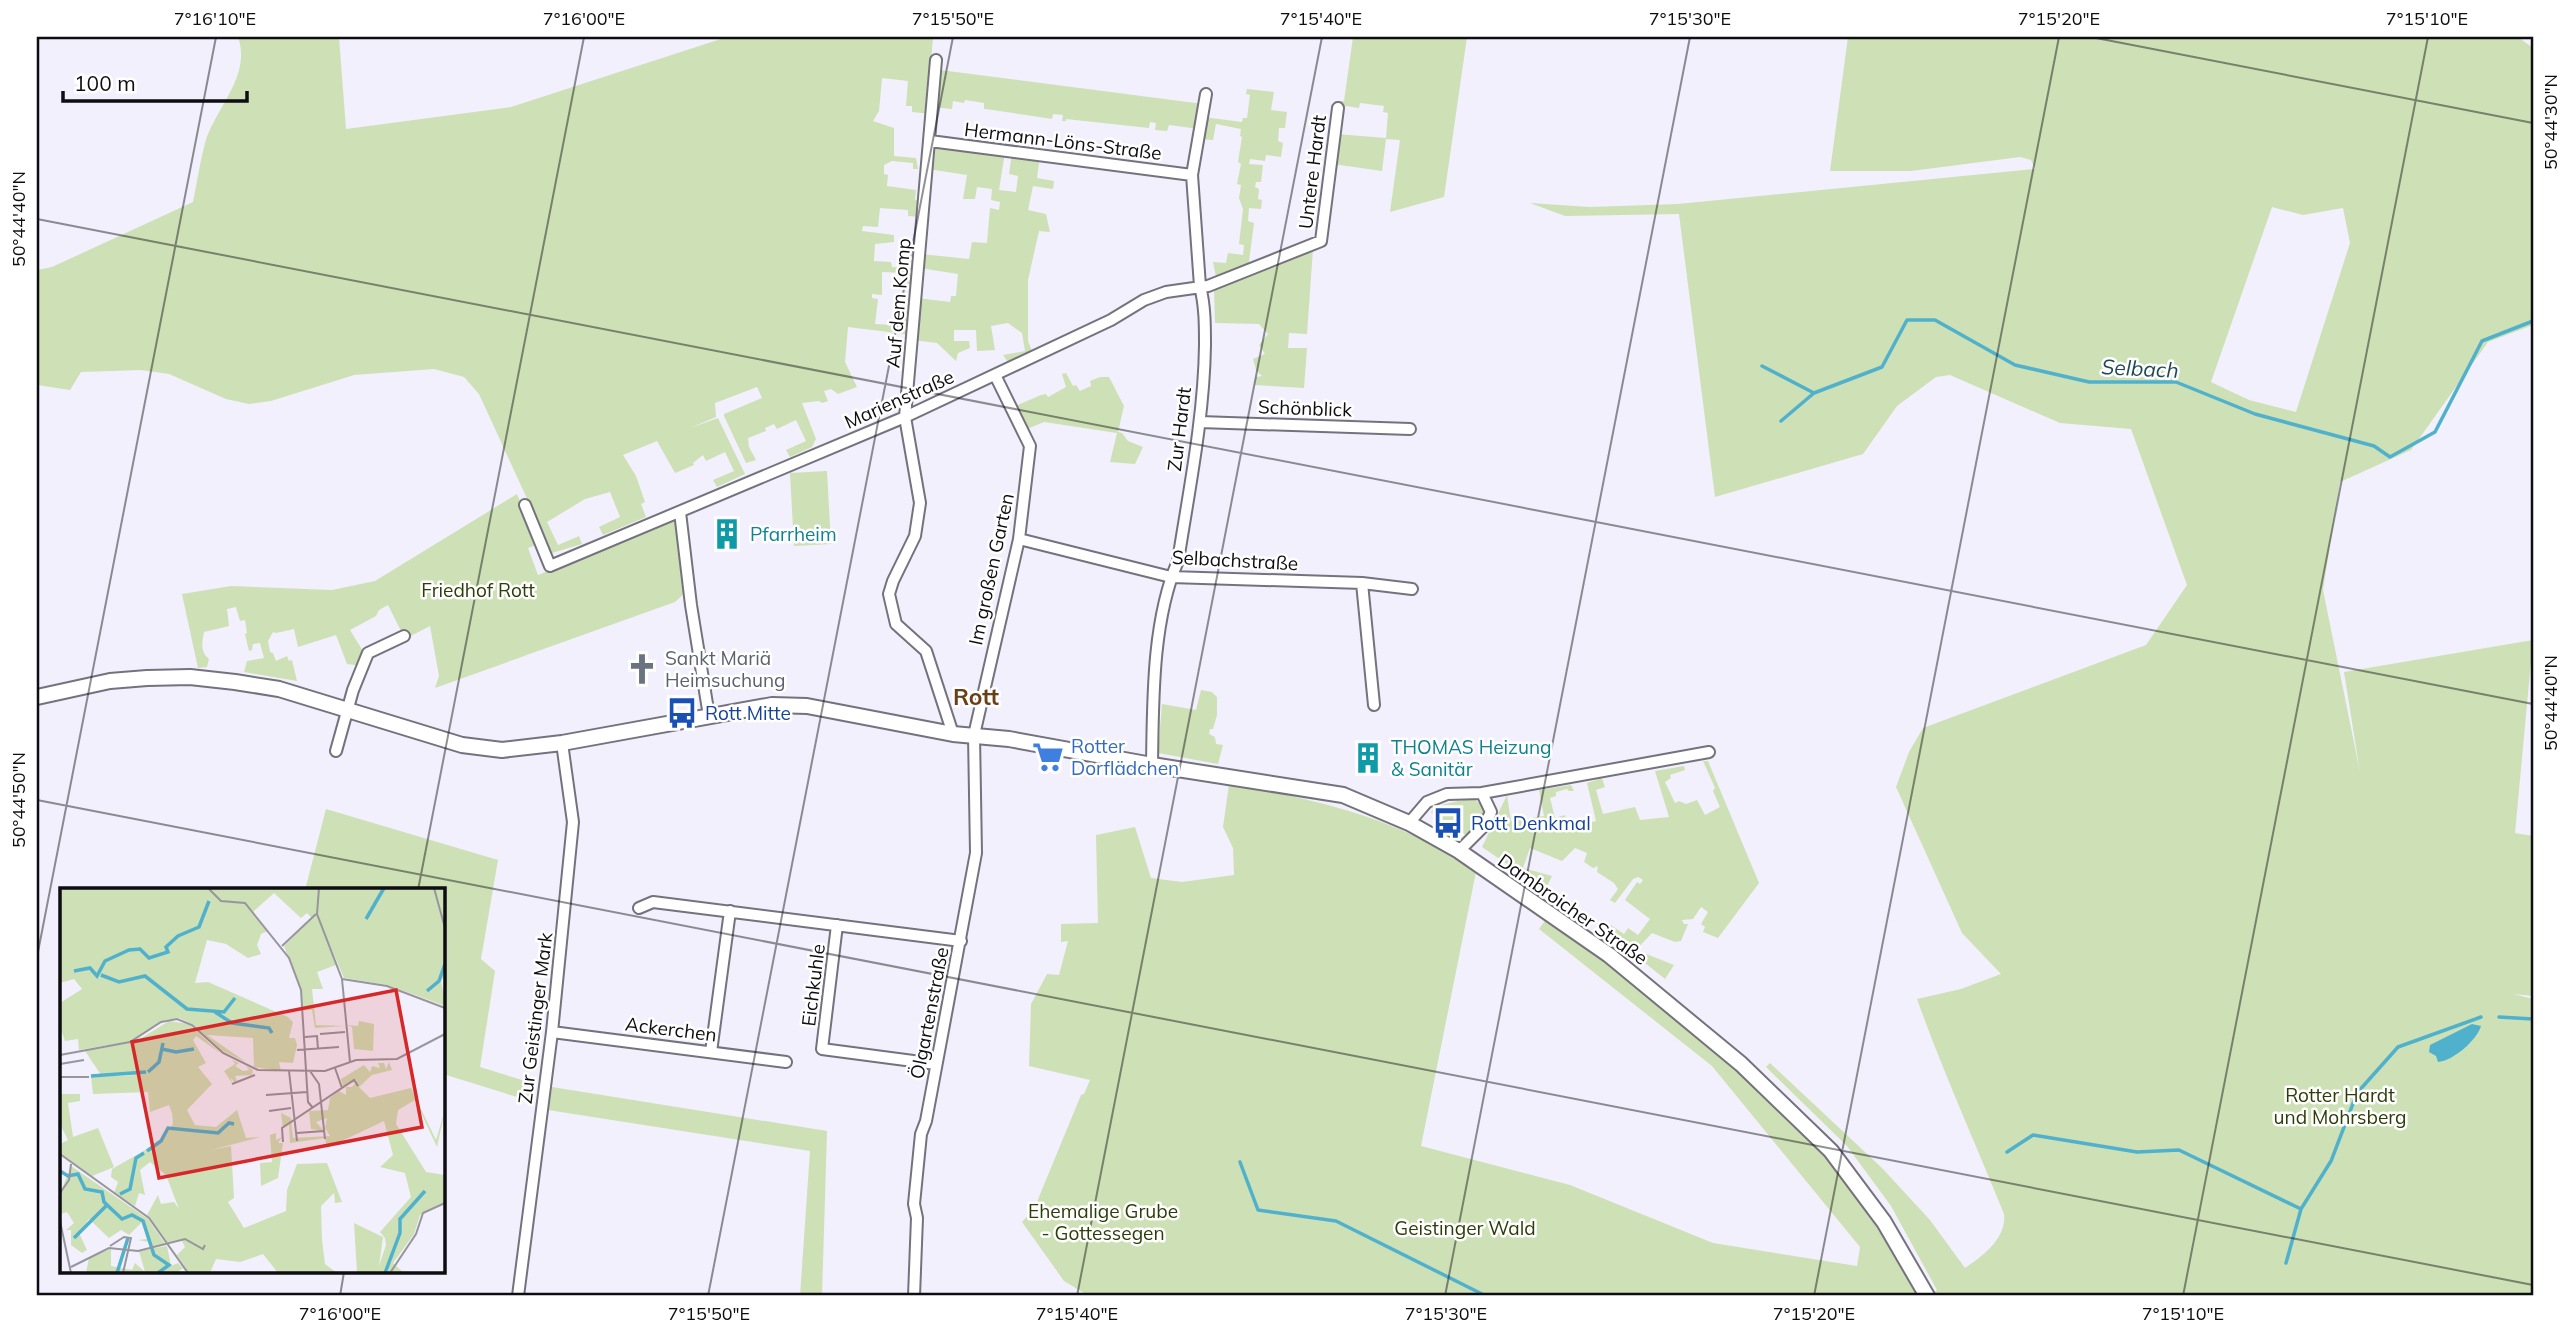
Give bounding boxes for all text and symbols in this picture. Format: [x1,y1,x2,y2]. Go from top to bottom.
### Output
text: 7°16'10"E [174,7,256,30]
text: 7°16'00"E [543,7,625,30]
text: 7°15'50"E [912,7,994,30]
text: 7°15'40"E [1280,7,1362,30]
text: 7°15'30"E [1649,7,1731,30]
text: 7°15'20"E [2018,7,2100,30]
text: 7°15'10"E [2386,7,2468,30]
scale bar [63,60,247,104]
text: 100 m [74,70,136,96]
text: 50°44'30"N [2539,74,2562,170]
street label: Untere Hardt [1293,113,1331,230]
street label: Hermann-Löns-Straße [963,117,1163,165]
text: 50°44'40"N [7,171,30,267]
street label: Auf dem Komp [880,237,916,369]
water label: Selbach [2101,353,2179,383]
street label: Marienstraße [841,364,957,434]
street label: Zur Hardt [1162,385,1196,473]
street label: Schönblick [1258,394,1353,422]
street label: Im großen Garten [963,491,1019,647]
building icon: Pfarrheim [710,517,744,551]
place label: Pfarrheim [750,522,837,546]
street label: Selbachstraße [1171,545,1299,575]
park label: Friedhof Rott [421,578,535,602]
place label: Sankt Mariä Heimsuchung [665,646,786,692]
church icon: Sankt Mariä Heimsuchung [625,652,659,686]
text: 50°44'40"N [2539,655,2562,751]
district label: Rott [953,682,999,711]
bus stop icon: Rott Mitte [665,696,699,730]
place label: Rott Mitte [705,701,791,725]
place label: Rotter Dorflädchen [1071,734,1179,780]
place label: THOMAS Heizung & Sanitär [1391,735,1551,781]
supermarket icon: Rotter Dorflädchen [1031,740,1065,774]
building icon: THOMAS Heizung & Sanitär [1351,741,1385,775]
text: 50°44'50"N [7,752,30,848]
bus stop icon: Rott Denkmal [1431,806,1465,840]
place label: Rott Denkmal [1471,811,1591,835]
street label: Dambroicher Straße [1493,848,1653,970]
inset map [60,888,444,1274]
street label: Zur Geistinger Mark [513,931,557,1105]
street label: Eichkuhle [796,942,830,1028]
street label: Ölgartenstraße [904,945,954,1081]
street label: Ackerchen [624,1011,718,1047]
park label: Rotter Hardt und Mohrsberg [2274,1083,2406,1129]
park label: Ehemalige Grube - Gottessegen [1028,1199,1178,1245]
park label: Geistinger Wald [1394,1216,1536,1240]
text: 7°16'00"E [299,1302,381,1325]
text: 7°15'50"E [668,1302,750,1325]
text: 7°15'40"E [1036,1302,1118,1325]
text: 7°15'30"E [1405,1302,1487,1325]
text: 7°15'20"E [1773,1302,1855,1325]
text: 7°15'10"E [2142,1302,2224,1325]

